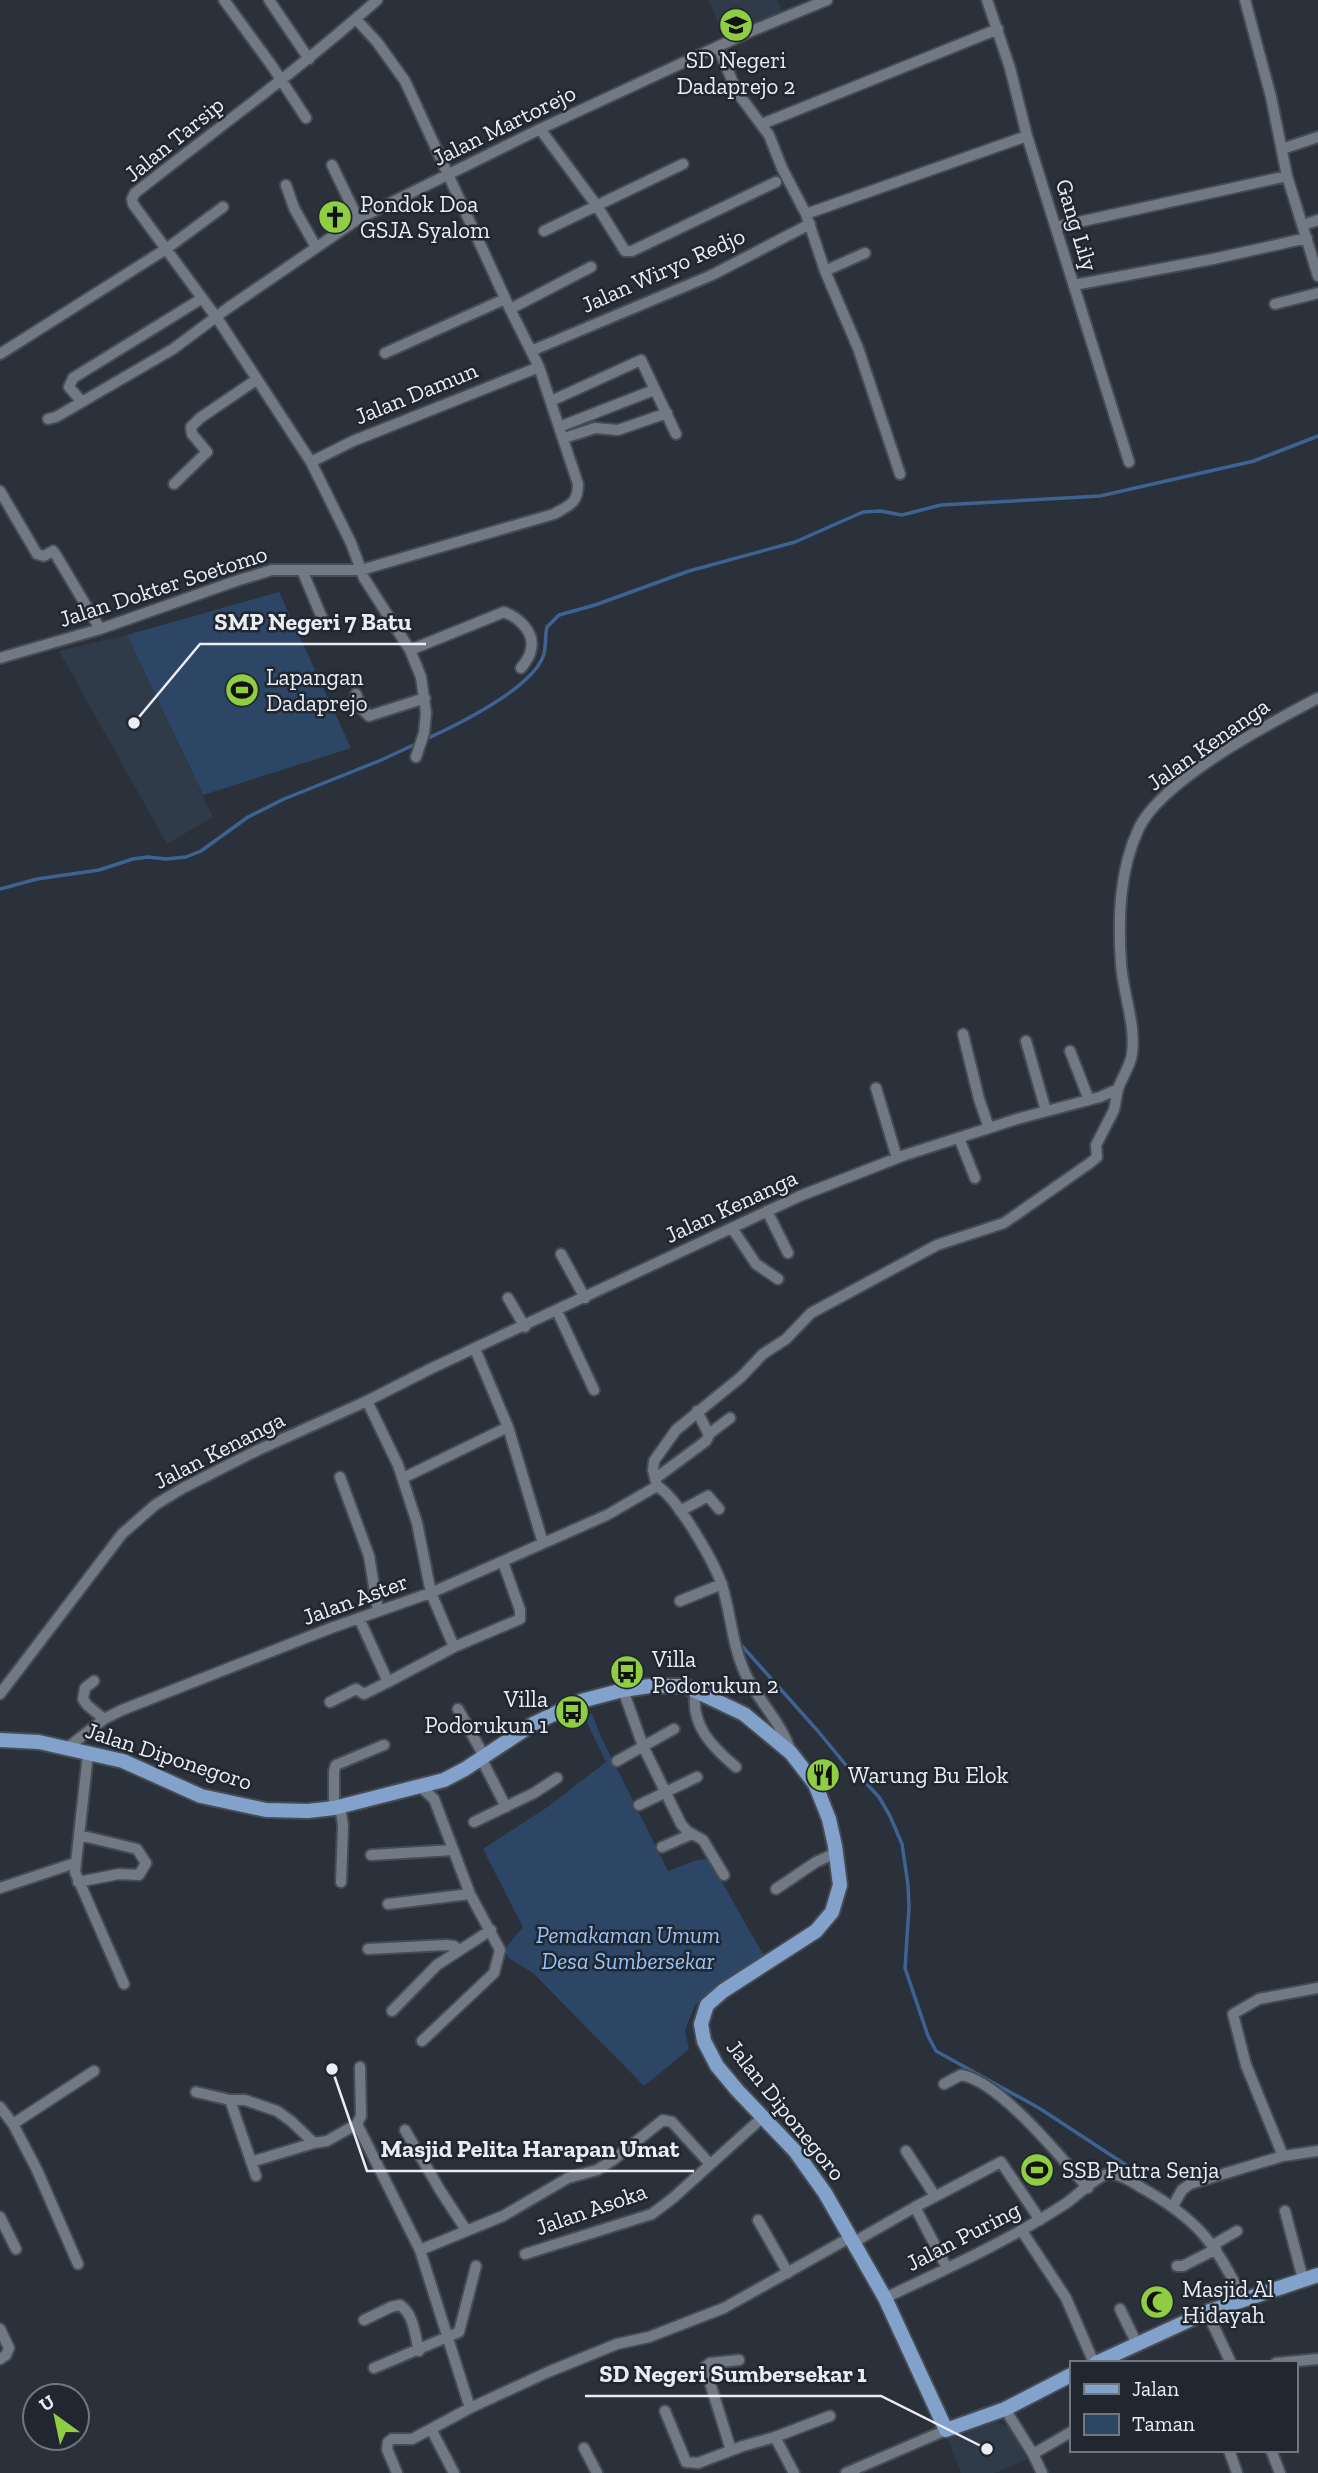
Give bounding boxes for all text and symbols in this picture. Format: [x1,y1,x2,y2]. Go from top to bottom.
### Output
school or university icon: SD Negeri Dadaprejo 2 [717,6,755,44]
place label: SD Negeri Dadaprejo 2 [677,46,795,100]
street label: Jalan Martorejo [428,78,580,172]
street label: Jalan Tarsip [119,90,229,188]
street label: Gang Lily [1050,176,1104,275]
place label: Pondok Doa GSJA Syalom [360,190,490,244]
church icon: Pondok Doa GSJA Syalom [316,198,354,236]
street label: Jalan Wiryo Redjo [577,221,749,319]
street label: Jalan Damun [351,356,481,430]
street label: Jalan Dokter Soetomo [55,539,271,633]
callout: SMP Negeri 7 Batu [200,599,426,644]
text: SMP Negeri 7 Batu [214,607,412,636]
place label: Lapangan Dadaprejo [266,663,368,717]
sports icon: Lapangan Dadaprejo [223,671,261,709]
street label: Jalan Kenanga [1141,692,1275,796]
street label: Jalan Kenanga [660,1163,802,1249]
street label: Jalan Kenanga [149,1405,289,1495]
street label: Jalan Aster [299,1567,411,1631]
place label: Villa Podorukun 2 [651,1645,779,1699]
bus stop icon: Villa Podorukun 2 [608,1653,646,1691]
place label: Villa Podorukun 1 [424,1685,548,1739]
bus stop icon: Villa Podorukun 1 [553,1693,591,1731]
street label: Jalan Diponegoro [82,1716,256,1796]
restaurant icon: Warung Bu Elok [804,1756,842,1794]
place label: Warung Bu Elok [848,1761,1009,1789]
park label: Pemakaman Umum Desa Sumbersekar [536,1921,720,1975]
street label: Jalan Diponegoro [721,2034,851,2186]
callout: Masjid Pelita Harapan Umat [367,2126,694,2171]
text: Masjid Pelita Harapan Umat [381,2134,680,2163]
sports icon: SSB Putra Senja [1018,2151,1056,2189]
place label: SSB Putra Senja [1062,2156,1219,2184]
street label: Jalan Asoka [532,2177,650,2241]
street label: Jalan Puring [901,2195,1025,2277]
place label: Masjid Al Hidayah [1182,2275,1274,2329]
mosque icon: Masjid Al Hidayah [1138,2283,1176,2321]
callout: SD Negeri Sumbersekar 1 [585,2351,881,2396]
text: SD Negeri Sumbersekar 1 [599,2359,867,2388]
legend [1070,2361,1297,2452]
text: Jalan [1132,2376,1179,2401]
north arrow [21,2382,91,2452]
text: U [35,2390,59,2417]
text: Taman [1132,2411,1195,2436]

